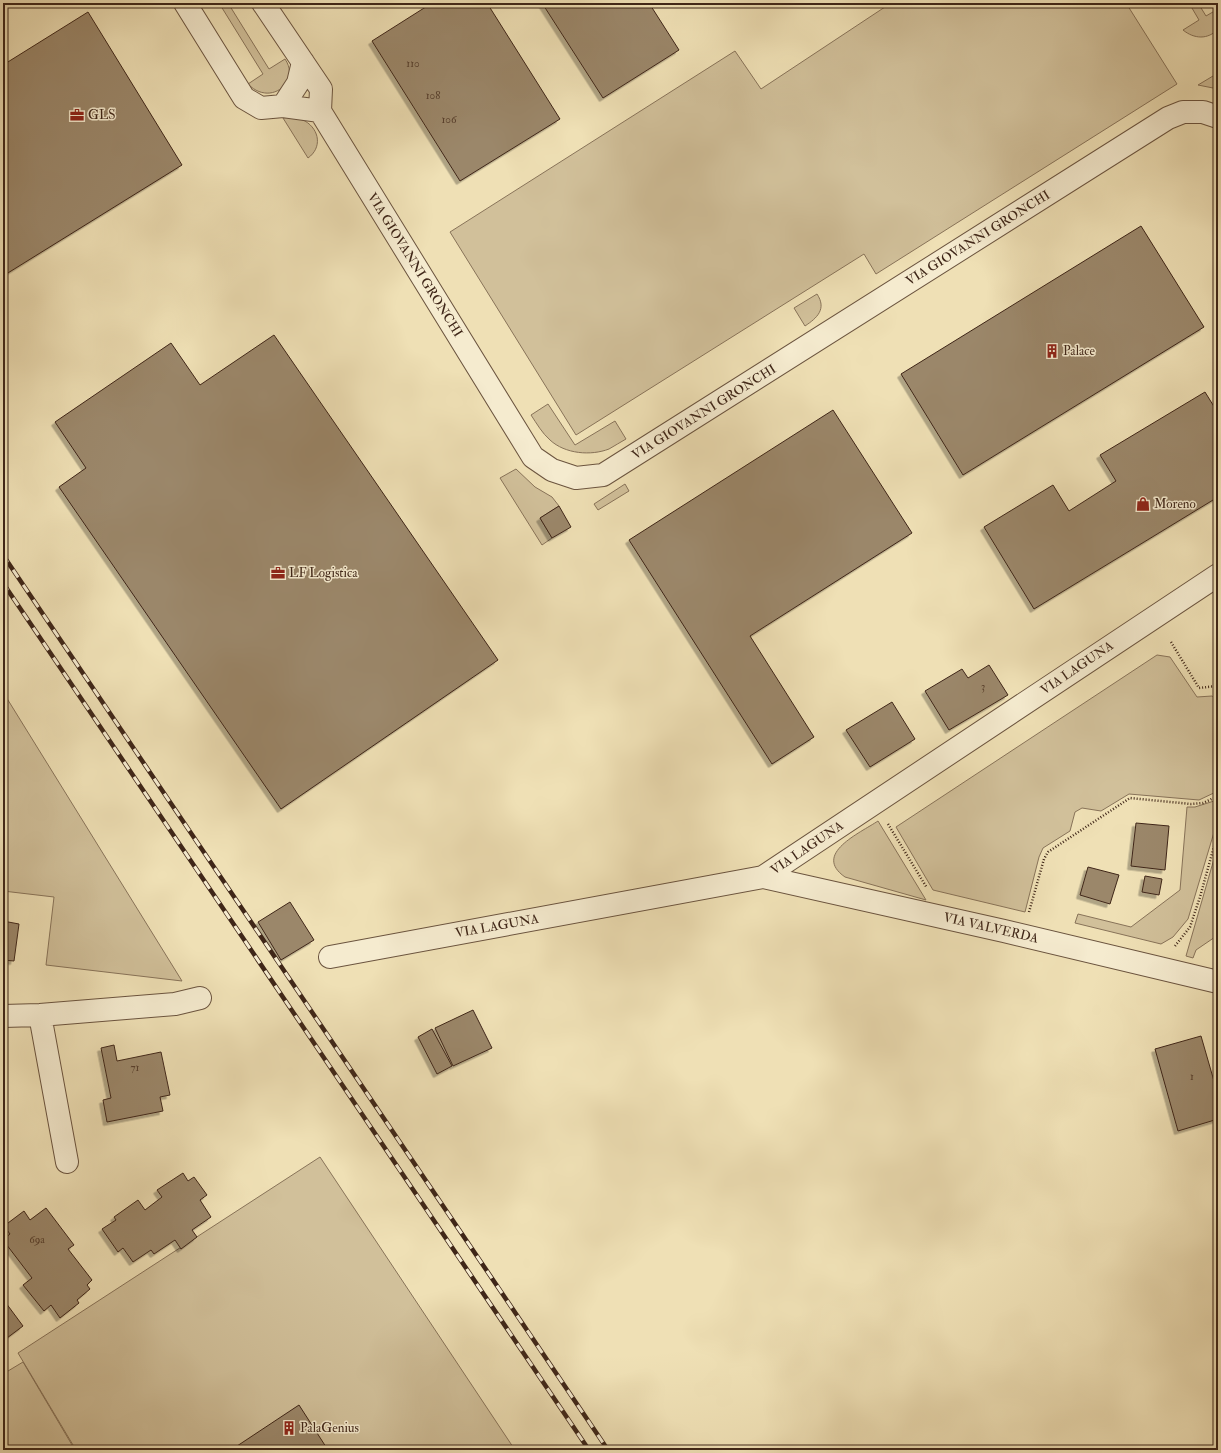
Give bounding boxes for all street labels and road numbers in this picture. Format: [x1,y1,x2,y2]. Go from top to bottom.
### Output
street label: VIA GIOVANNI GRONCHI [903,187,1053,289]
street label: VIA GIOVANNI GRONCHI [364,190,466,340]
street label: VIA GIOVANNI GRONCHI [629,361,779,463]
street label: VIA LAGUNA [1037,637,1117,698]
street label: VIA LAGUNA [767,817,847,878]
street label: VIA VALVERDA [942,909,1041,947]
street label: VIA LAGUNA [454,911,541,941]

